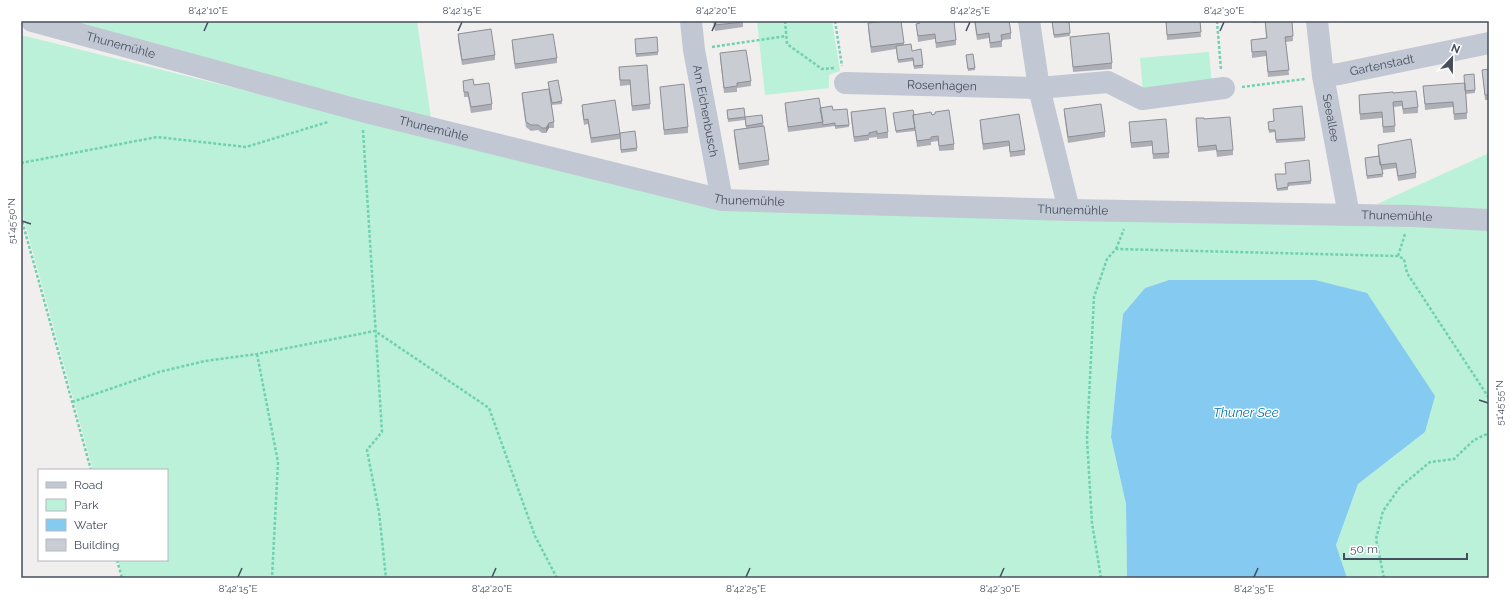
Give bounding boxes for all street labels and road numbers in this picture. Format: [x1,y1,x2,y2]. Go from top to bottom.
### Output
street label: Thunemühle [85,29,157,61]
street label: Gartenstadt [1349,52,1415,79]
street label: Am Eichenbusch [690,63,721,158]
street label: Rosenhagen [907,78,977,93]
street label: Seeallee [1320,93,1342,143]
street label: Thunemühle [398,113,470,144]
street label: Thunemühle [712,191,785,209]
street label: Thunemühle [1037,202,1109,218]
street label: Thunemühle [1361,208,1433,224]

